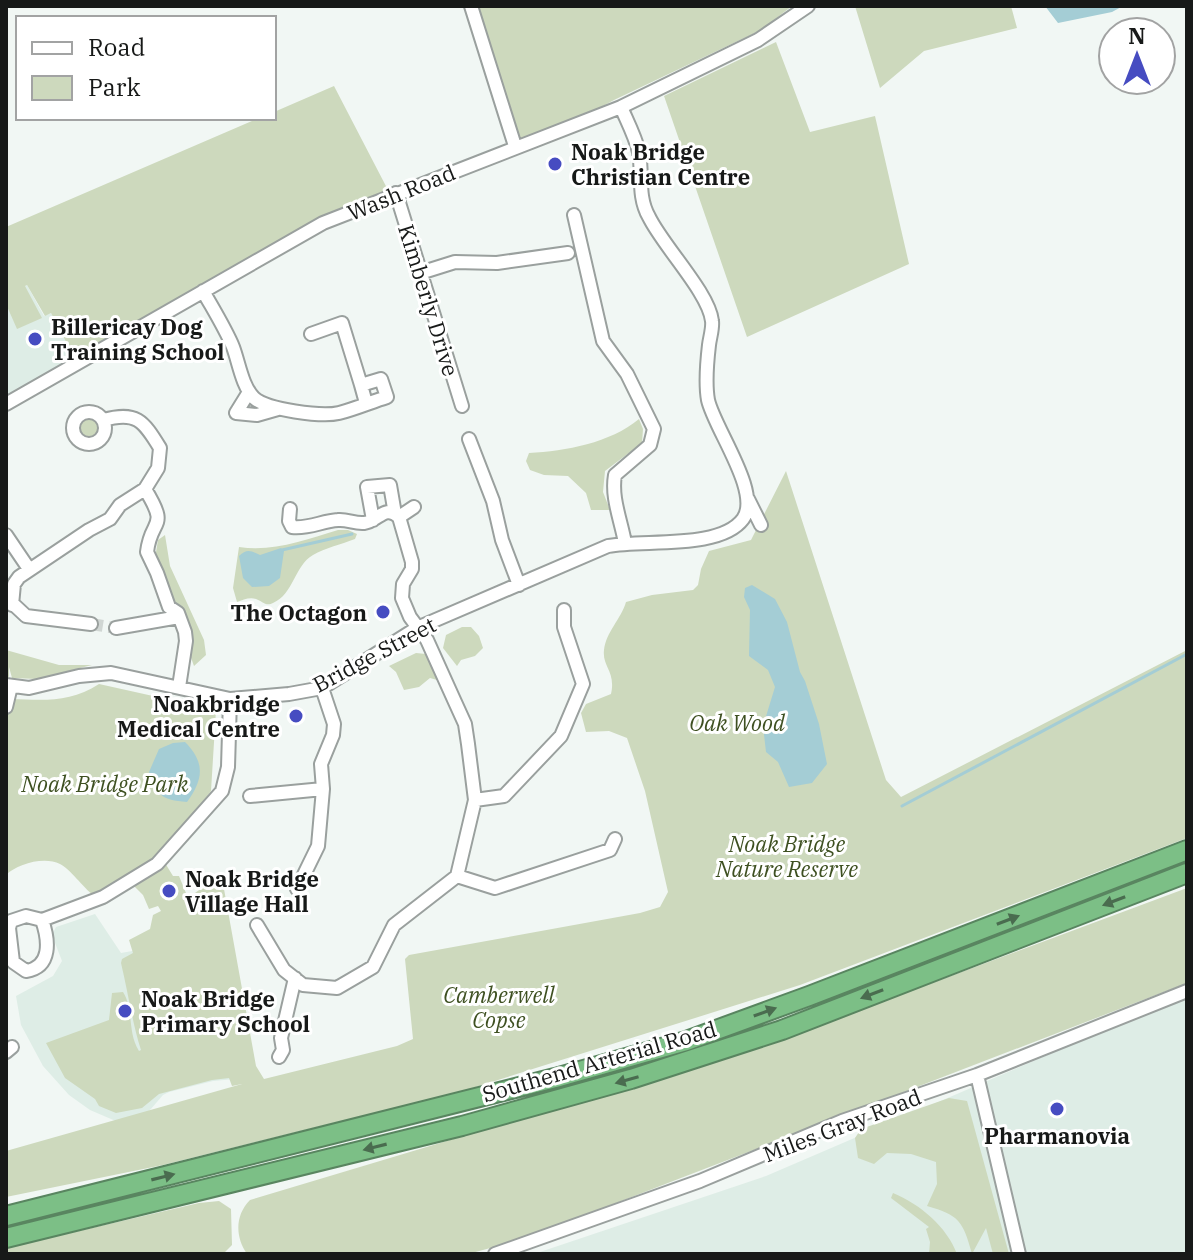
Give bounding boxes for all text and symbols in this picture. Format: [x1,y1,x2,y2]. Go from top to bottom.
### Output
legend [16,16,276,120]
north arrow [1097,16,1177,96]
text: N [1128,21,1146,50]
text: Road [88,31,145,63]
text: Park [88,71,140,103]
place label: Noak Bridge Christian Centre [571,137,750,191]
marker: Noak Bridge Christian Centre [546,155,564,173]
street label: Wash Road [343,157,459,227]
street label: Kimberly Drive [392,221,466,379]
place label: Billericay Dog Training School [51,312,224,366]
marker: Billericay Dog Training School [26,330,44,348]
place label: The Octagon [230,598,367,627]
marker: The Octagon [374,603,392,621]
street label: Bridge Street [307,609,441,699]
place label: Noakbridge Medical Centre [117,689,280,743]
marker: Noakbridge Medical Centre [287,707,305,725]
park label: Oak Wood [689,708,786,737]
park label: Noak Bridge Park [21,769,189,798]
park label: Noak Bridge Nature Reserve [715,829,858,883]
place label: Noak Bridge Village Hall [185,864,319,918]
marker: Noak Bridge Village Hall [160,882,178,900]
one-way arrow [1102,895,1126,908]
one-way arrow [996,913,1020,926]
park label: Camberwell Copse [443,980,555,1034]
place label: Noak Bridge Primary School [141,984,310,1038]
one-way arrow [860,988,884,1001]
marker: Noak Bridge Primary School [116,1002,134,1020]
one-way arrow [753,1006,777,1018]
street label: Southend Arterial Road [479,1014,719,1108]
one-way arrow [614,1075,639,1087]
street label: Miles Gray Road [759,1082,925,1168]
marker: Pharmanovia [1048,1100,1066,1118]
place label: Pharmanovia [984,1121,1130,1150]
one-way arrow [363,1142,388,1154]
one-way arrow [151,1171,176,1183]

